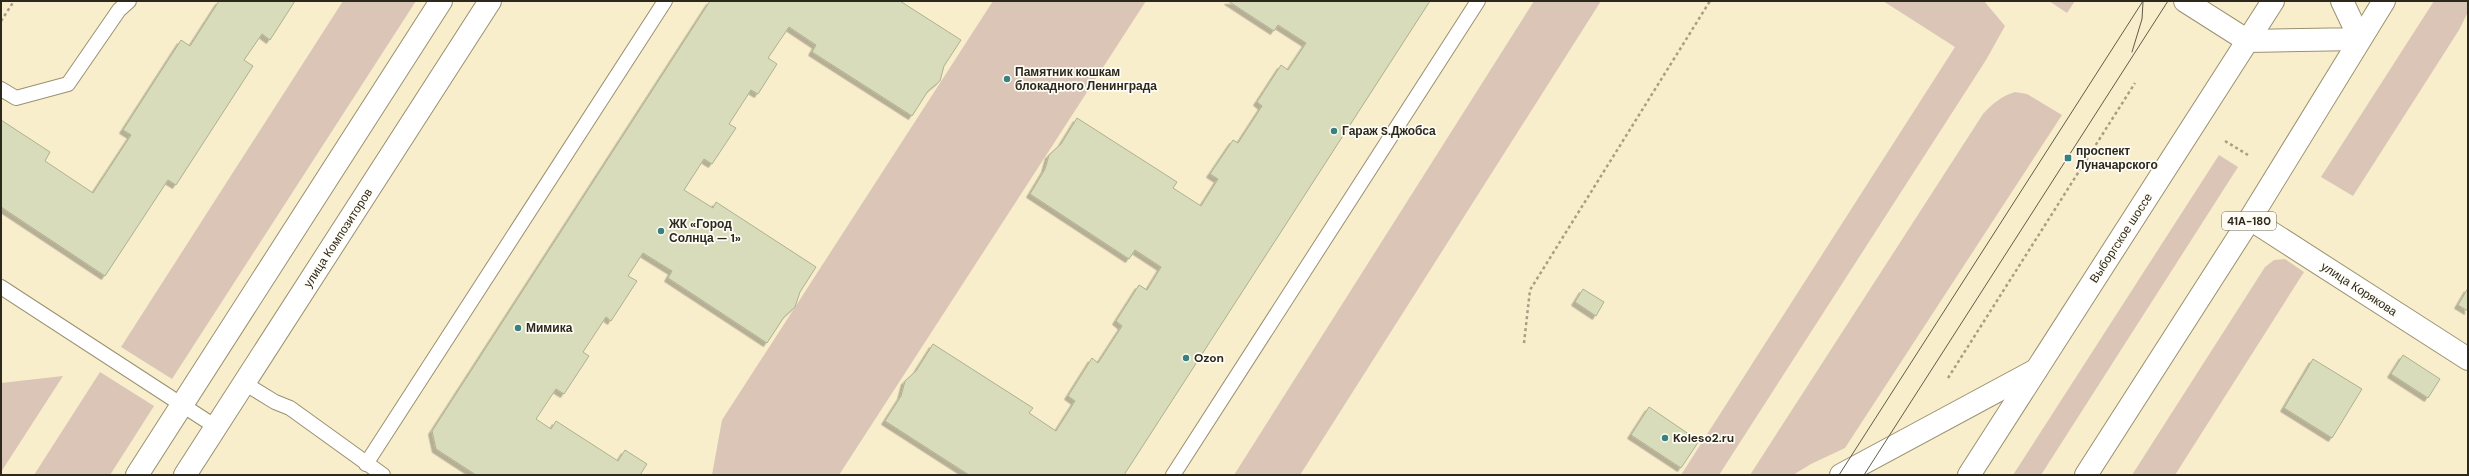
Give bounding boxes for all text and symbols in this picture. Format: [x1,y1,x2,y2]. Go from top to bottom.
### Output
place label: Памятник кошкам блокадного Ленинграда [1015,64,1157,94]
marker: Памятник кошкам блокадного Ленинграда [1002,74,1012,84]
place label: Гараж S.Джобса [1342,123,1436,139]
marker: Гараж S.Джобса [1329,126,1339,136]
place label: проспект Луначарского [2076,143,2158,173]
marker: проспект Луначарского [2063,153,2073,163]
street label: улица Композиторов [300,185,376,291]
street label: Выборгское шоссе [2086,190,2156,286]
road number: 41А-180 [2222,212,2276,230]
place label: ЖК «Город Солнца — 1» [668,216,741,246]
marker: ЖК «Город Солнца — 1» [656,226,666,236]
street label: улица Корякова [2318,258,2400,320]
place label: Мимика [526,320,573,336]
marker: Мимика [513,323,523,333]
place label: Ozon [1194,350,1224,366]
marker: Ozon [1181,353,1191,363]
place label: Koleso2.ru [1673,430,1734,446]
marker: Koleso2.ru [1660,433,1670,443]

